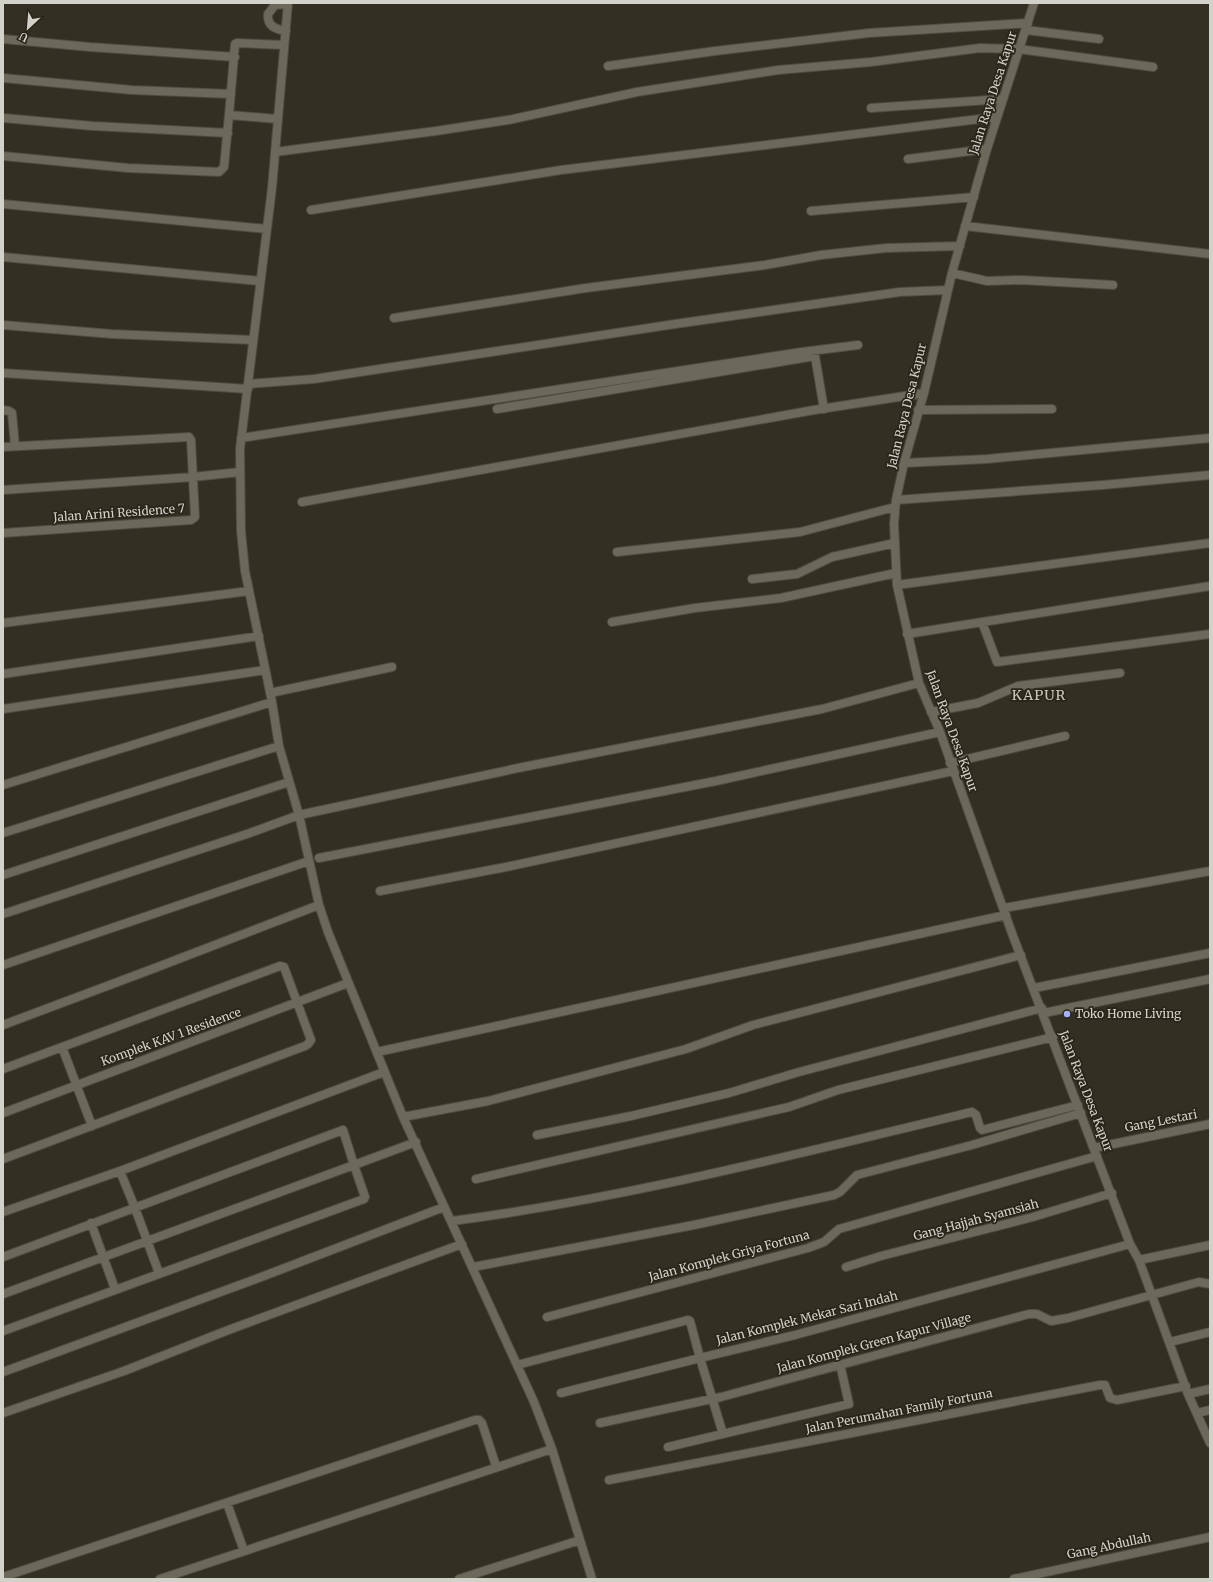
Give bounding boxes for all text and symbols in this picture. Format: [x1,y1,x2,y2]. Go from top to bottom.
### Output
north arrow [8,8,48,48]
text: U [16,29,30,45]
street label: Jalan Raya Desa Kapur [965,29,1020,157]
street label: Jalan Raya Desa Kapur [883,341,929,471]
street label: Jalan Arini Residence 7 [52,500,185,525]
street label: Jalan Raya Desa Kapur [923,667,982,794]
district label: KAPUR [1012,686,1066,704]
street label: Komplek KAV 1 Residence [99,1004,243,1069]
place label: Toko Home Living [1075,1006,1182,1021]
marker: Toko Home Living [1062,1009,1072,1019]
street label: Jalan Raya Desa Kapur [1056,1027,1117,1154]
street label: Gang Lestari [1123,1106,1198,1135]
street label: Gang Hajjah Syamsiah [912,1196,1040,1243]
street label: Jalan Komplek Griya Fortuna [646,1227,811,1284]
street label: Jalan Komplek Mekar Sari Indah [714,1288,899,1348]
street label: Jalan Komplek Green Kapur Village [774,1309,973,1376]
street label: Jalan Perumahan Family Fortuna [803,1385,994,1436]
street label: Gang Abdullah [1066,1529,1152,1562]

